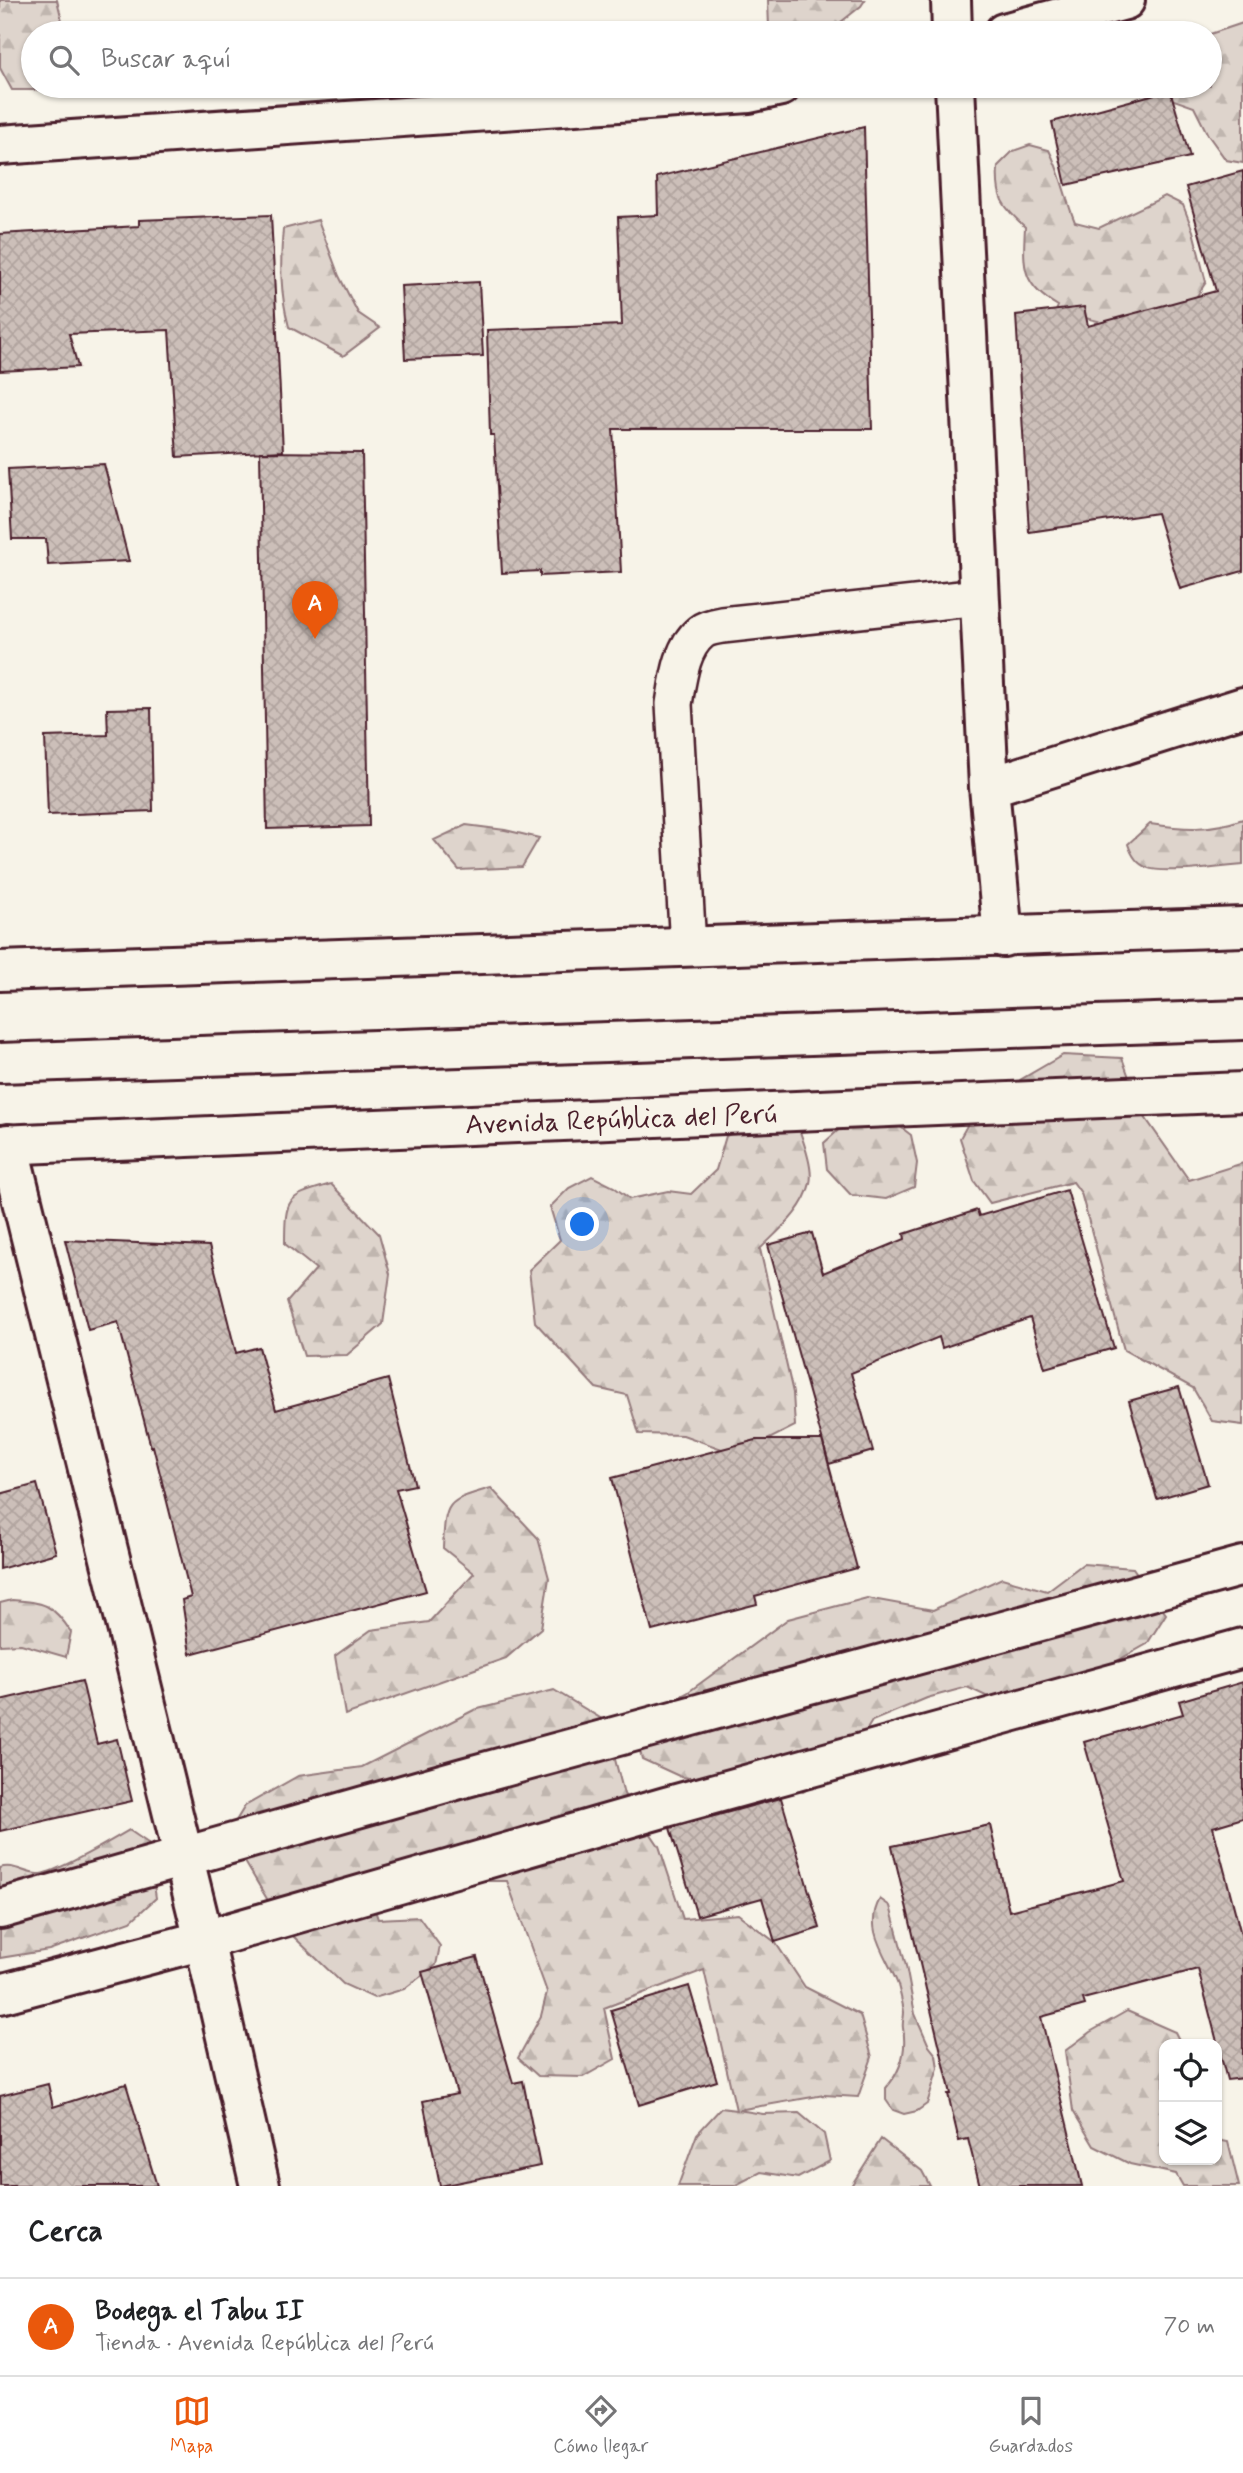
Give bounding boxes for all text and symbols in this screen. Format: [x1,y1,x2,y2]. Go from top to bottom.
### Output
search box [21,21,1222,98]
icon: search [45,41,83,79]
text: Buscar aquí [101,43,232,77]
pin: A [292,581,338,639]
street label: Avenida República del Perú [465,1097,778,1144]
your location [565,1207,599,1241]
map controls [1159,2039,1222,2165]
button: locate [1159,2039,1222,2102]
button: layers [1159,2102,1222,2165]
text: Cerca [28,2212,103,2251]
text: Bodega el Tabu II [95,2295,304,2329]
text: A [43,2312,59,2342]
text: 70 m [1163,2312,1215,2342]
text: Tienda · Avenida República del Perú [95,2329,434,2359]
tab: Mapa [170,2392,213,2459]
tab: Cómo llegar [553,2392,648,2459]
tab: Guardados [988,2392,1073,2459]

